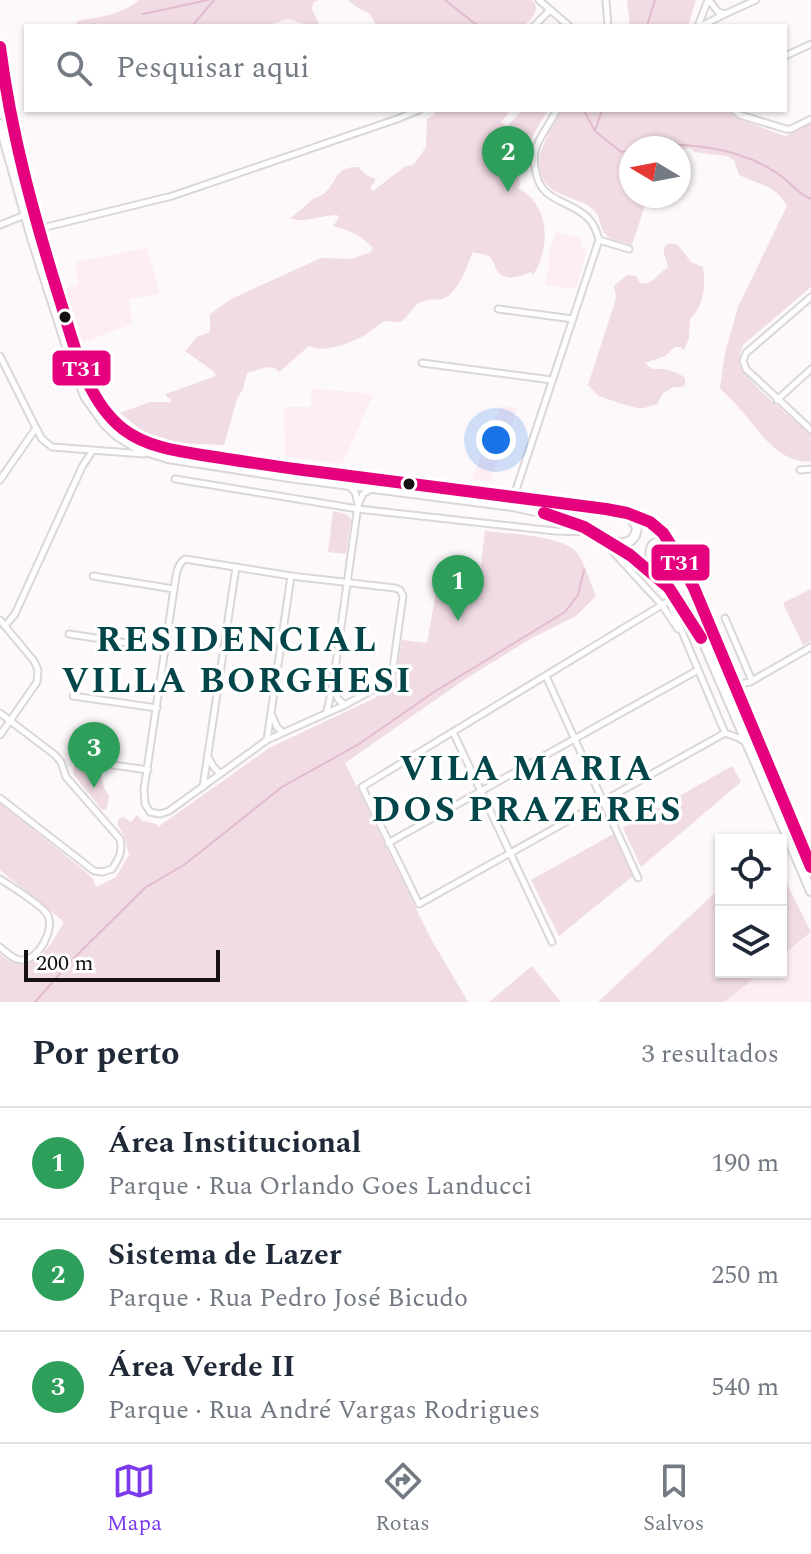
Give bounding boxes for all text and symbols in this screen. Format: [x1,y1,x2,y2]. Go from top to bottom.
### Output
search box [24,24,787,112]
text: Pesquisar aqui [116,45,310,91]
icon: search [52,46,96,90]
pin: 2 [482,126,534,192]
north arrow [619,136,691,208]
unlabelled marker [57,309,73,325]
line badge: T31 [51,349,112,387]
text: T31 [62,353,102,386]
your location [476,420,516,460]
unlabelled marker [401,476,417,492]
line badge: T31 [650,543,711,582]
text: T31 [660,547,700,580]
pin: 1 [432,555,484,621]
district label: RESIDENCIAL VILLA BORGHESI [61,613,413,709]
pin: 3 [68,722,120,788]
district label: VILA MARIA DOS PRAZERES [371,742,683,838]
map controls [715,834,787,978]
button: locate [715,834,787,906]
button: layers [715,906,787,978]
scale bar [24,946,220,982]
text: 200 m [36,947,93,980]
text: Por perto [32,1028,180,1080]
text: 3 resultados [641,1034,779,1074]
text: Área Institucional [108,1120,361,1166]
text: 1 [51,1143,65,1183]
text: 190 m [711,1143,779,1183]
text: Parque · Rua Orlando Goes Landucci [108,1166,532,1206]
text: Sistema de Lazer [108,1232,342,1278]
text: 2 [51,1255,65,1295]
text: 250 m [711,1255,779,1295]
text: Parque · Rua Pedro José Bicudo [108,1278,468,1318]
text: Área Verde II [108,1344,295,1390]
text: 3 [51,1367,65,1407]
text: 540 m [711,1367,779,1407]
text: Parque · Rua André Vargas Rodrigues [108,1390,540,1430]
tab: Mapa [107,1459,162,1540]
tab: Rotas [375,1459,430,1540]
tab: Salvos [643,1459,704,1540]

